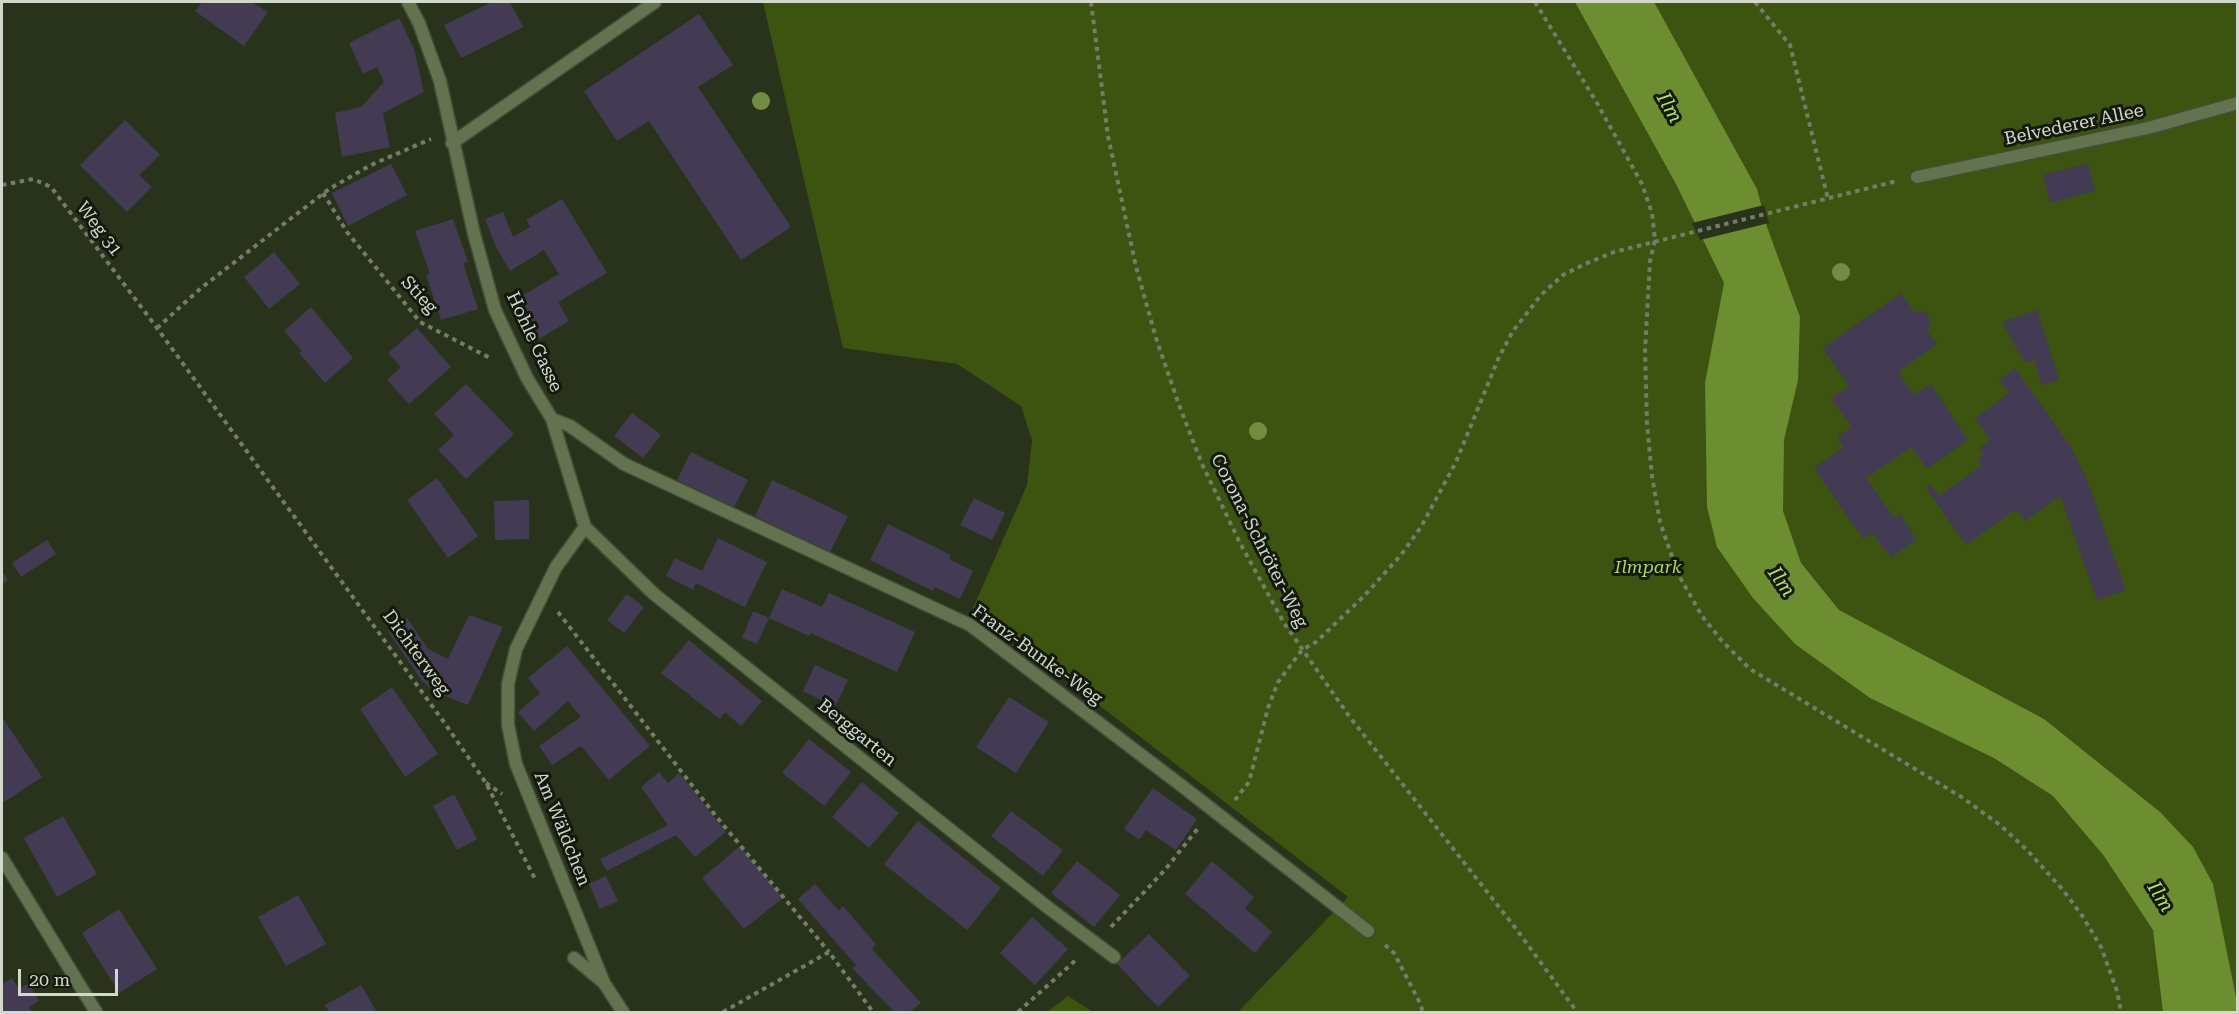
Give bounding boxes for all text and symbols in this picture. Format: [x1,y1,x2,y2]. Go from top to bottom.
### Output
water label: Ilm [1651,89,1687,127]
street label: Belvederer Allee [2002,100,2146,150]
street label: Weg 31 [72,198,126,260]
street label: Stieg [396,272,442,318]
street label: Hohle Gasse [501,288,567,396]
street label: Corona-Schröter-Weg [1206,451,1312,631]
park label: Ilmpark [1615,557,1681,579]
water label: Ilm [1762,562,1800,602]
street label: Franz-Bunke-Weg [968,600,1106,710]
street label: Dichterweg [378,606,454,700]
street label: Berggarten [813,695,901,771]
street label: Am Wäldchen [529,769,595,889]
water label: Ilm [2142,877,2178,917]
scale bar [21,957,122,995]
text: 20 m [29,969,70,990]

